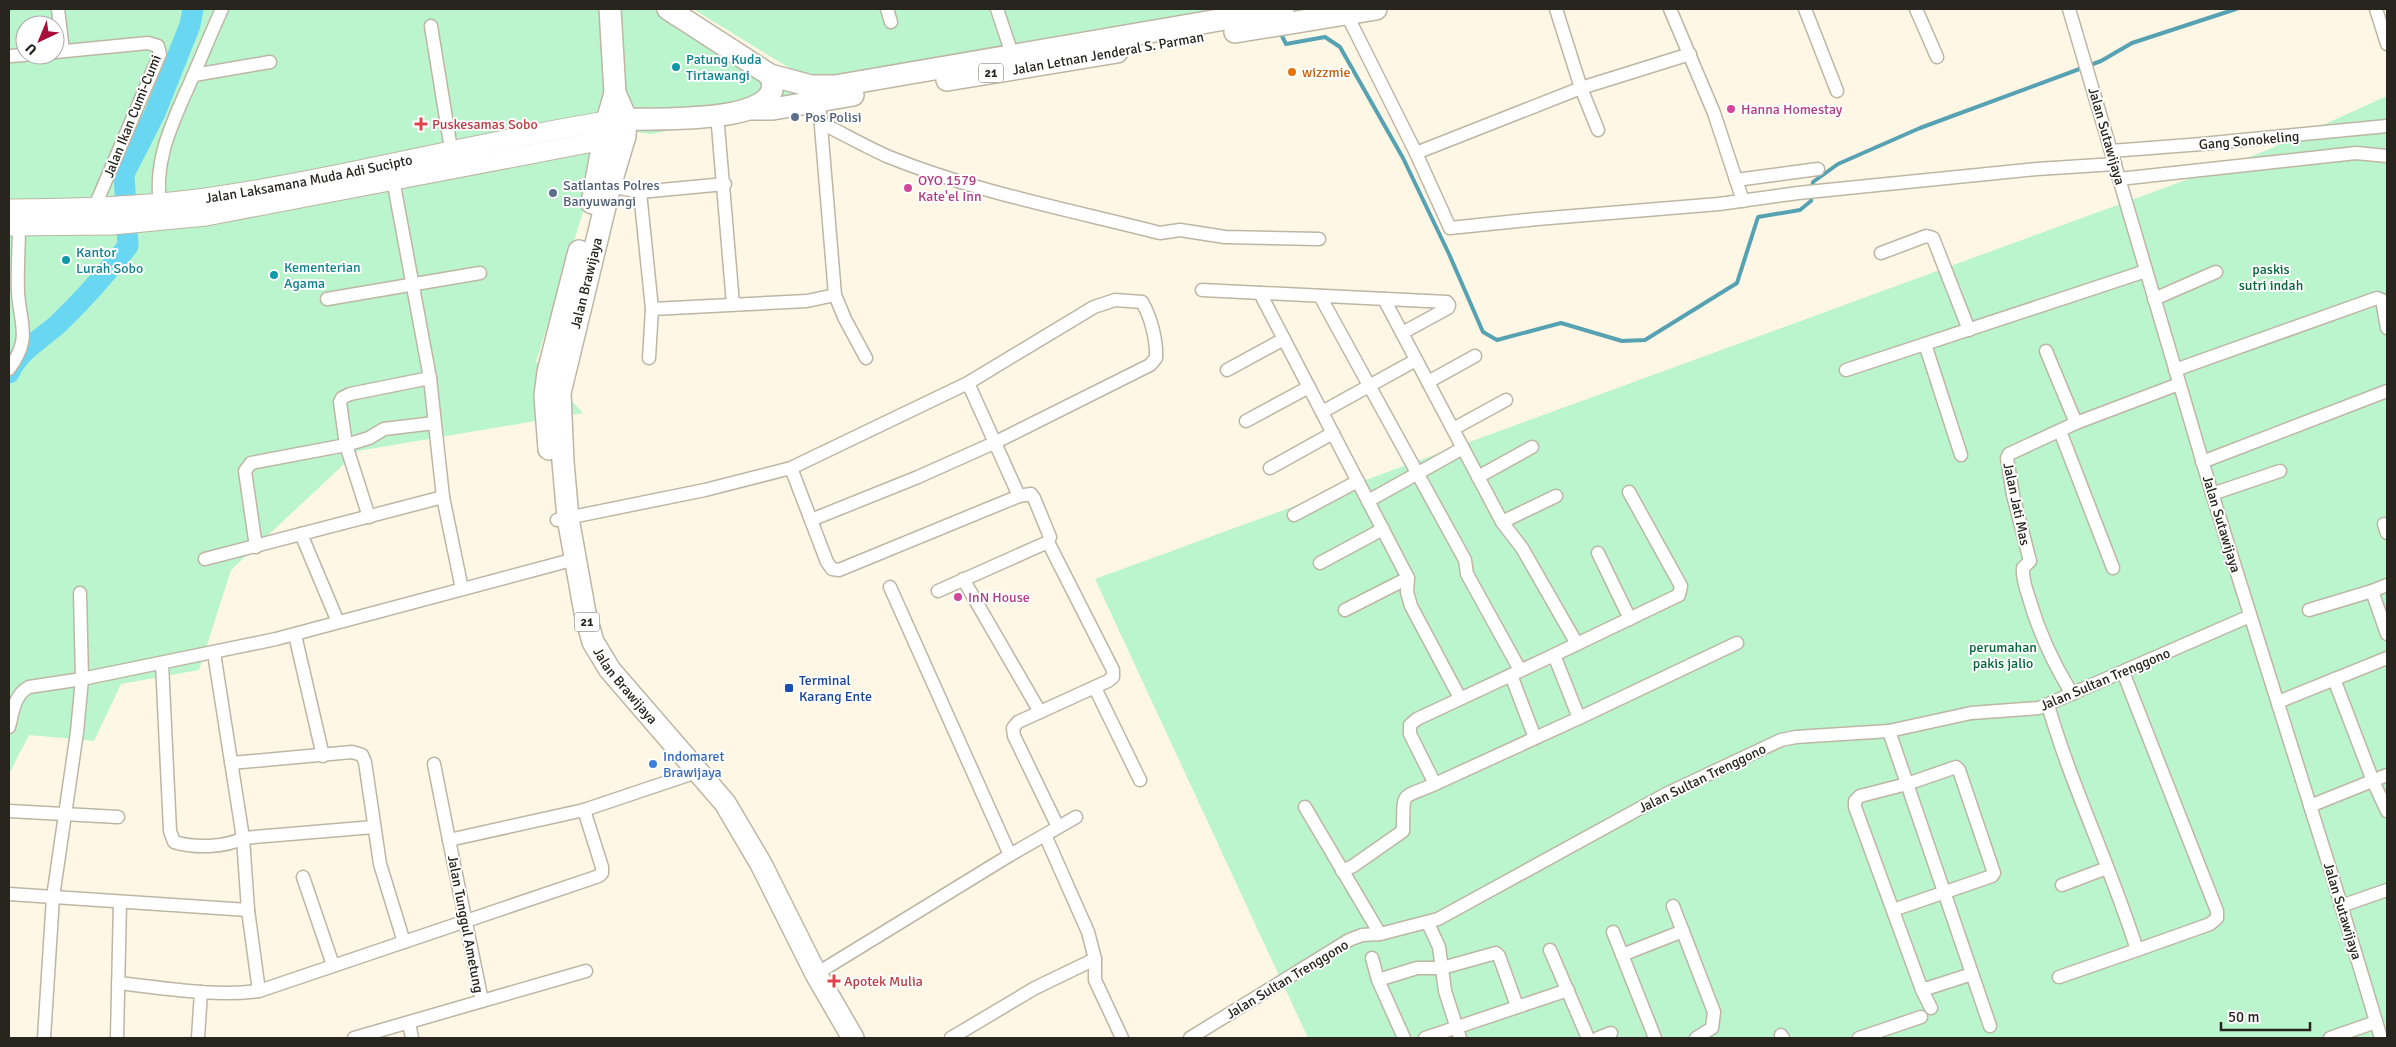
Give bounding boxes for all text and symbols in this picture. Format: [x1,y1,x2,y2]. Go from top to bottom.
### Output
north arrow [15,15,65,65]
street label: Jalan Letnan Jenderal S. Parman [1011,28,1205,79]
text: U [22,40,41,58]
place label: Patung Kuda Tirtawangi [686,51,762,84]
street label: Jalan Ikan Cumi-Cumi [100,52,165,180]
marker: Patung Kuda Tirtawangi [670,61,682,73]
road number: 21 [978,64,1004,82]
place label: wizzmie [1302,64,1351,81]
marker: wizzmie [1286,66,1298,78]
street label: Jalan Sutawijaya [2084,85,2129,187]
place label: Hanna Homestay [1741,101,1843,118]
marker: Hanna Homestay [1725,103,1737,115]
place label: Pos Polisi [805,109,862,126]
marker: Pos Polisi [789,111,801,123]
place label: Puskesamas Sobo [432,116,538,133]
marker: Puskesamas Sobo [414,117,428,131]
street label: Gang Sonokeling [2198,128,2300,153]
street label: Jalan Laksamana Muda Adi Sucipto [204,151,414,207]
place label: OYO 1579 Kate'el Inn [918,172,982,205]
place label: Satlantas Polres Banyuwangi [563,177,660,210]
marker: OYO 1579 Kate'el Inn [902,182,914,194]
marker: Satlantas Polres Banyuwangi [547,187,559,199]
street label: Jalan Brawijaya [567,236,606,331]
place label: Kantor Lurah Sobo [76,244,143,277]
marker: Kantor Lurah Sobo [60,254,72,266]
place label: Kementerian Agama [284,259,361,292]
park label: paskis sutri indah [2239,261,2303,294]
marker: Kementerian Agama [268,269,280,281]
street label: Jalan Jati Mas [1999,461,2034,547]
street label: Jalan Sutawijaya [2199,474,2244,575]
place label: InN House [968,589,1030,606]
marker: InN House [952,591,964,603]
road number: 21 [574,612,600,632]
park label: perumahan pakis jalio [1969,639,2037,672]
street label: Jalan Brawijaya [589,644,661,728]
street label: Jalan Sultan Trenggono [2038,644,2173,715]
place label: Terminal Karang Ente [799,672,872,705]
marker: Terminal Karang Ente [783,682,795,694]
street label: Jalan Sultan Trenggono [1636,740,1769,817]
place label: Indomaret Brawijaya [663,748,725,781]
marker: Indomaret Brawijaya [647,758,659,770]
street label: Jalan Tunggul Ametung [444,854,487,994]
street label: Jalan Sutawijaya [2320,861,2365,962]
street label: Jalan Sultan Trenggono [1223,936,1352,1023]
place label: Apotek Mulia [844,973,923,990]
marker: Apotek Mulia [828,975,840,987]
scale bar [2221,1000,2310,1032]
text: 50 m [2228,1008,2259,1026]

